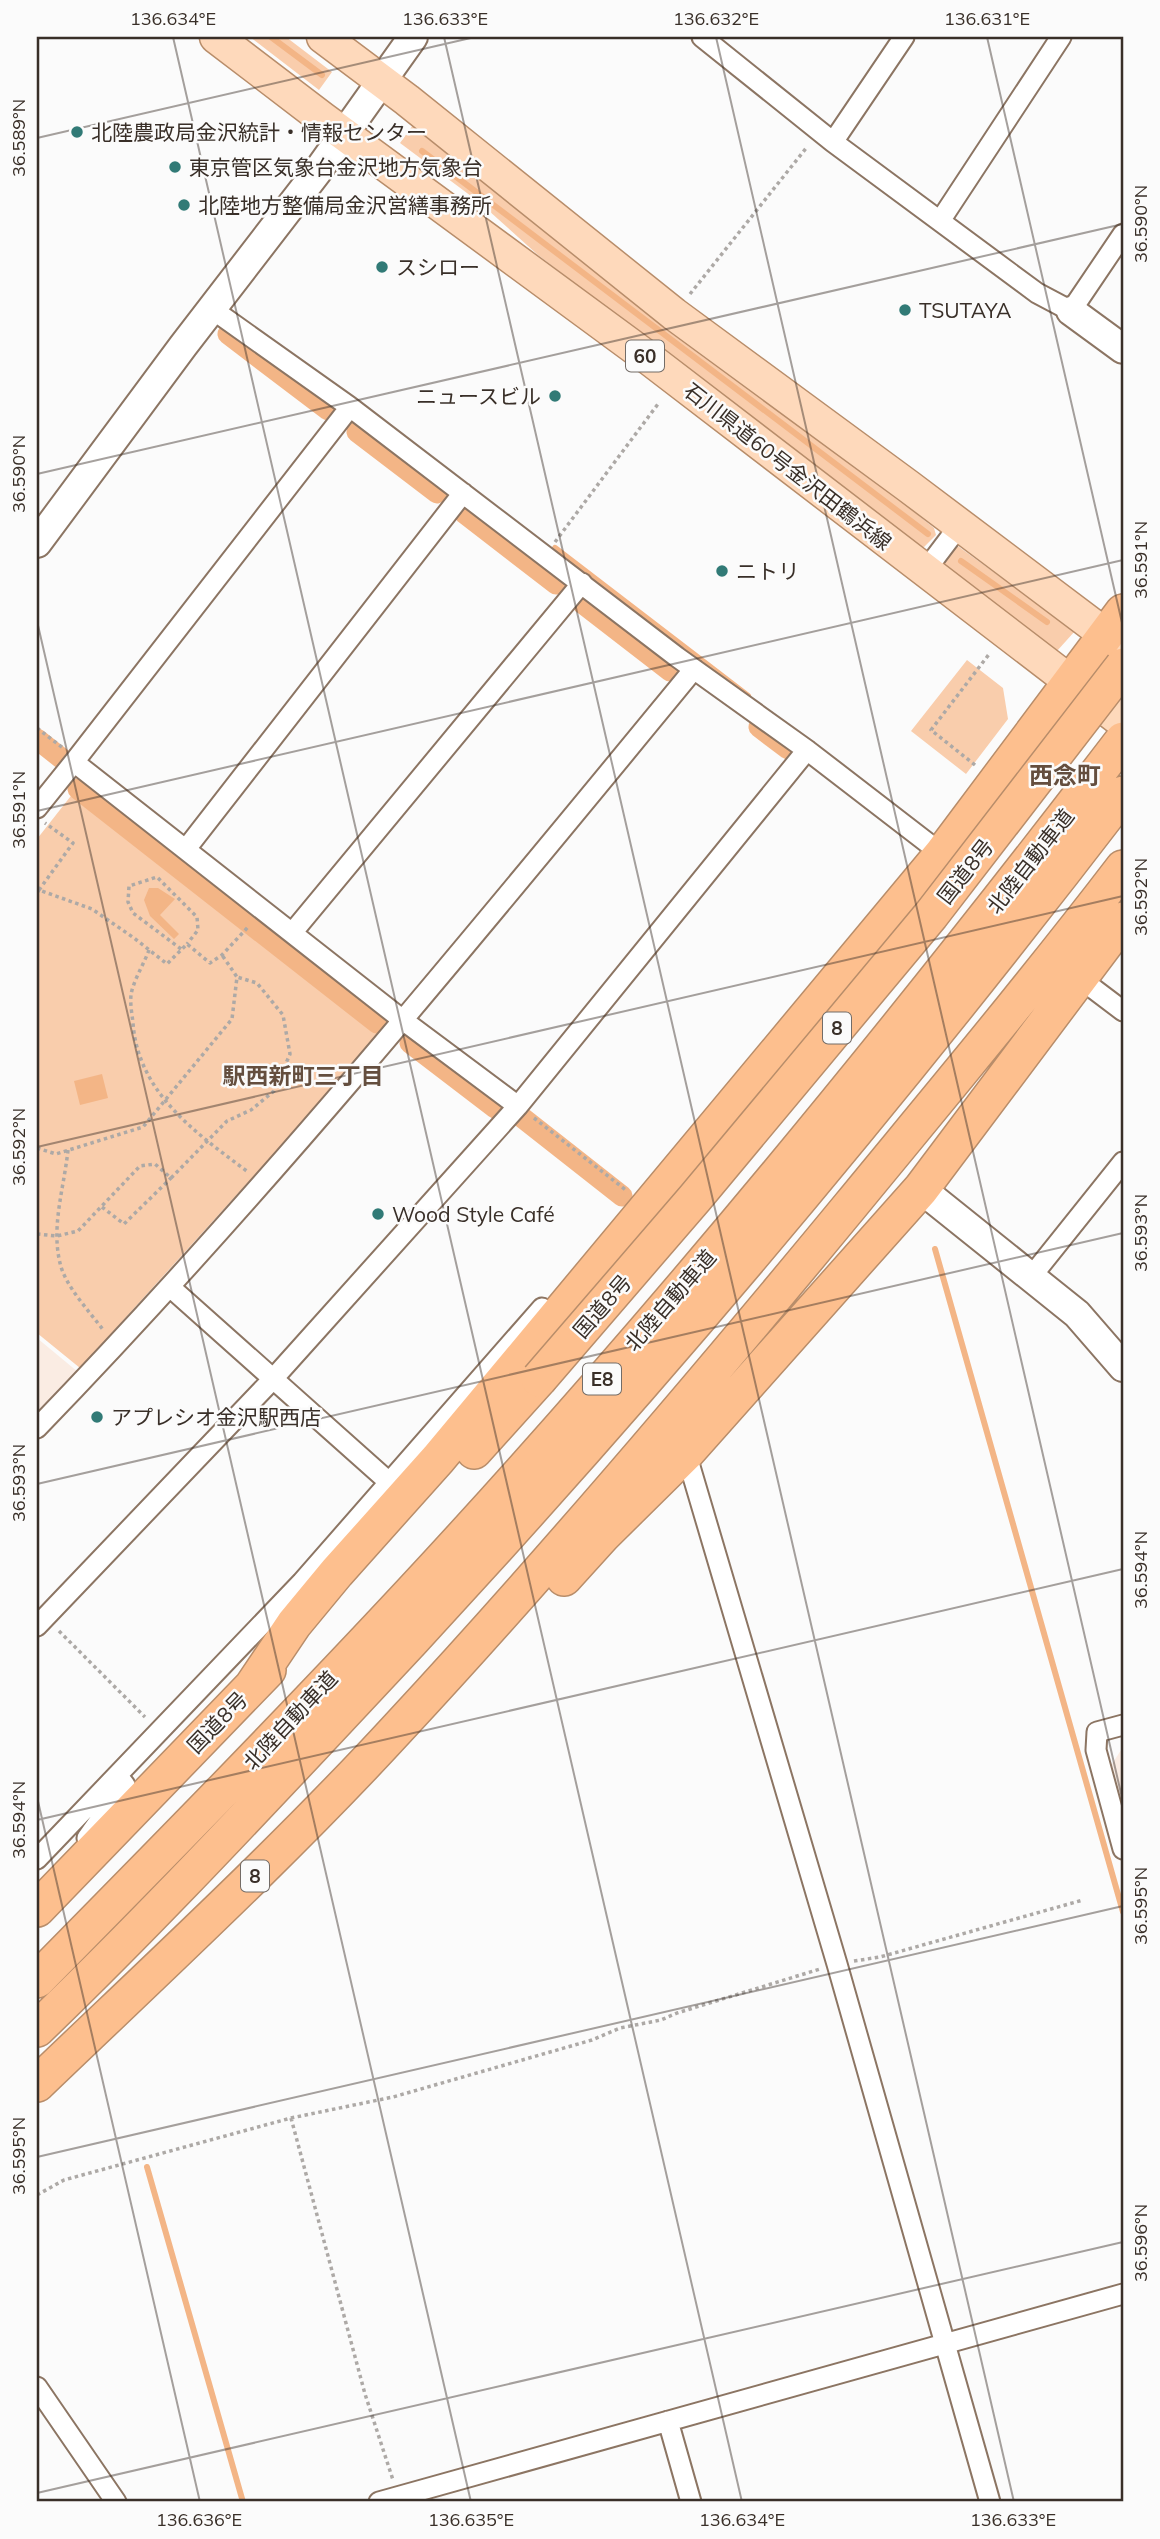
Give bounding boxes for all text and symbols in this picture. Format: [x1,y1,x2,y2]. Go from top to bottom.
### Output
text: 136.634°E [130,7,216,30]
text: 136.633°E [402,7,488,30]
text: 136.632°E [673,7,759,30]
text: 136.631°E [944,7,1030,30]
text: 36.589°N [7,99,30,177]
place label: 北陸農政局金沢統計・情報センター [91,119,427,145]
marker: 北陸農政局金沢統計・情報センター [69,124,85,140]
place label: 東京管区気象台金沢地方気象台 [189,154,483,180]
marker: 東京管区気象台金沢地方気象台 [167,159,183,175]
text: 36.590°N [1129,185,1152,263]
place label: 北陸地方整備局金沢営繕事務所 [198,192,492,218]
marker: 北陸地方整備局金沢営繕事務所 [176,197,192,213]
place label: スシロー [396,254,480,280]
marker: スシロー [374,259,390,275]
place label: TSUTAYA [919,297,1012,323]
marker: TSUTAYA [897,302,913,318]
road number: 60 [626,340,664,372]
street label: 石川県道60号金沢田鶴浜線 [679,377,897,555]
place label: ニュースビル [416,383,541,409]
marker: ニュースビル [547,388,563,404]
text: 36.590°N [7,435,30,513]
text: 36.591°N [1129,521,1152,599]
place label: ニトリ [736,558,799,584]
marker: ニトリ [714,563,730,579]
district label: 西念町 [1029,760,1101,790]
text: 36.591°N [7,771,30,849]
street label: 北陸自動車道 [981,803,1079,919]
street label: 国道8号 [931,833,999,909]
text: 36.592°N [1129,858,1152,936]
road number: 8 [823,1012,851,1044]
district label: 駅西新町三丁目 [223,1061,384,1090]
text: 36.592°N [7,1108,30,1186]
text: 36.593°N [1129,1194,1152,1272]
place label: Wood Style Café [392,1201,555,1227]
marker: Wood Style Café [370,1206,386,1222]
street label: 北陸自動車道 [619,1244,721,1356]
street label: 国道8号 [567,1269,637,1343]
road number: E8 [583,1364,621,1394]
place label: アプレシオ金沢駅西店 [111,1404,321,1430]
marker: アプレシオ金沢駅西店 [89,1409,105,1425]
text: 36.593°N [7,1444,30,1522]
text: 36.594°N [1129,1531,1152,1609]
street label: 北陸自動車道 [238,1665,342,1775]
street label: 国道8号 [181,1686,253,1758]
text: 36.594°N [7,1781,30,1859]
road number: 8 [241,1860,269,1892]
text: 36.595°N [1129,1867,1152,1945]
text: 36.595°N [7,2117,30,2195]
text: 36.596°N [1129,2204,1152,2282]
text: 136.636°E [156,2508,242,2531]
text: 136.635°E [428,2508,514,2531]
text: 136.634°E [699,2508,785,2531]
text: 136.633°E [970,2508,1056,2531]

